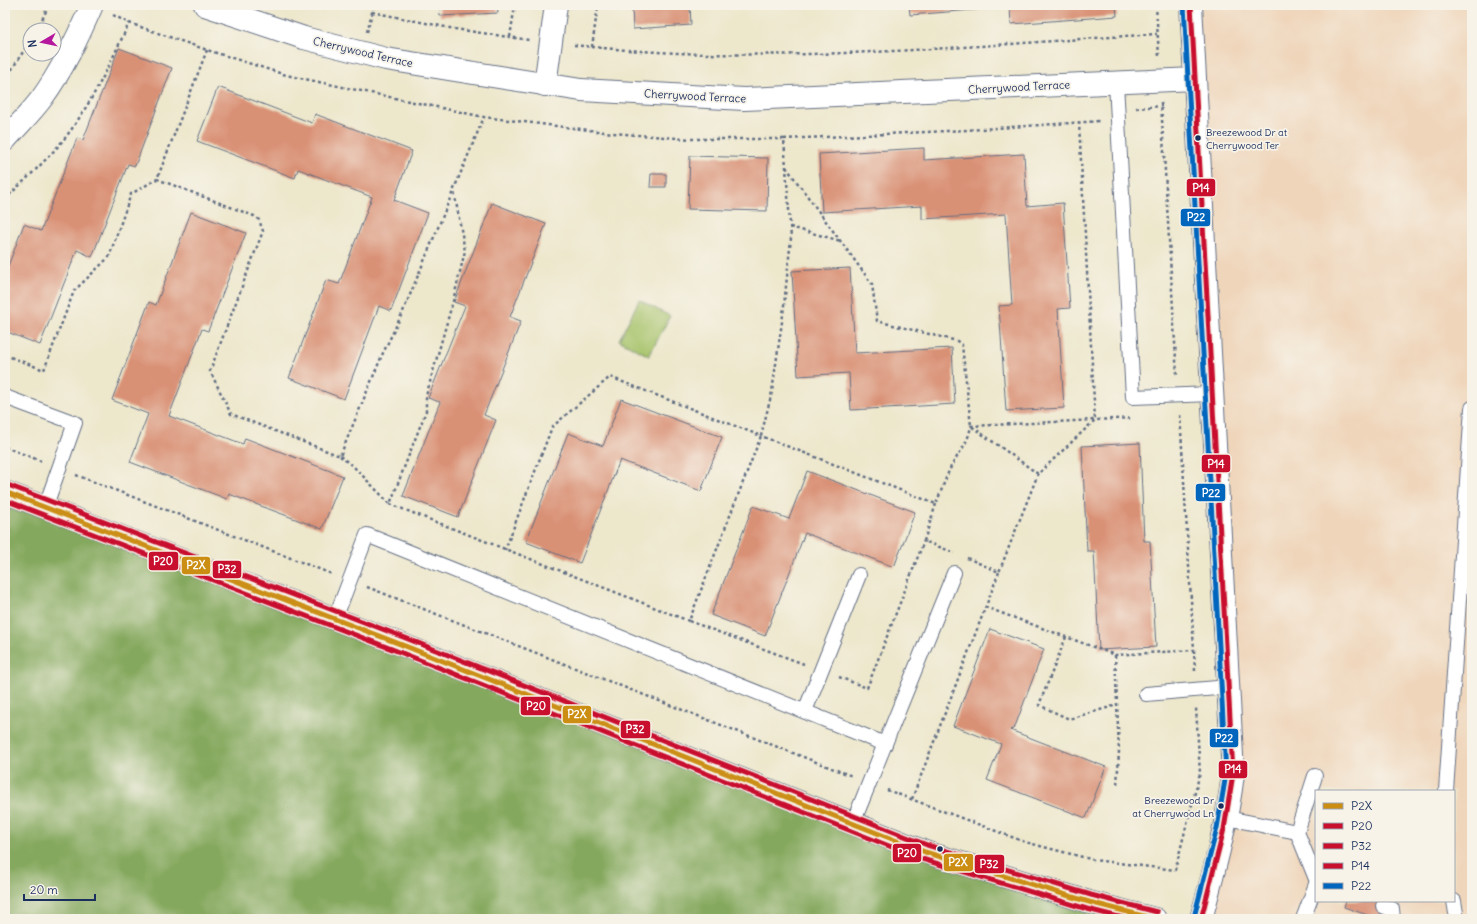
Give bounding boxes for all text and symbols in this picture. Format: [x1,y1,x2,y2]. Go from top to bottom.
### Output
north arrow [22,22,62,62]
street label: Cherrywood Terrace [312,34,414,70]
text: N [25,39,40,48]
street label: Cherrywood Terrace [968,77,1070,97]
street label: Cherrywood Terrace [644,86,746,106]
place label: Breezewood Dr at Cherrywood Ter [1206,126,1288,152]
marker: Breezewood Dr at Cherrywood Ter [1193,133,1203,143]
line badge: P14 [1186,178,1216,197]
text: P14 [1192,181,1210,195]
line badge: P22 [1180,208,1211,227]
text: P22 [1187,210,1205,224]
line badge: P14 [1201,454,1231,473]
text: P14 [1207,457,1225,471]
line badge: P22 [1195,483,1226,502]
text: P22 [1202,486,1220,500]
line badge: P20 [148,551,179,571]
text: P20 [153,554,173,568]
line badge: P2X [181,556,211,575]
text: P2X [186,558,206,572]
line badge: P32 [212,560,242,579]
text: P32 [218,562,236,576]
line badge: P20 [520,696,551,716]
text: P20 [526,699,546,713]
line badge: P2X [562,705,592,724]
text: P2X [567,707,587,721]
line badge: P32 [620,720,651,739]
text: P32 [626,722,644,736]
line badge: P22 [1209,728,1239,748]
text: P22 [1215,731,1233,745]
line badge: P14 [1218,760,1248,779]
text: P14 [1224,762,1242,776]
legend [1315,790,1455,902]
place label: Breezewood Dr at Cherrywood Ln [1132,794,1214,820]
text: P2X [1351,798,1373,813]
marker: Breezewood Dr at Cherrywood Ln [1216,801,1226,811]
text: P20 [1351,818,1373,833]
text: P32 [1351,838,1372,853]
line badge: P20 [892,843,922,863]
unlabelled marker [935,844,945,854]
text: P20 [897,846,917,860]
line badge: P2X [943,853,974,872]
line badge: P32 [974,854,1005,874]
text: P2X [948,855,968,869]
text: P32 [980,857,998,871]
text: P14 [1351,858,1370,873]
scale bar [24,876,95,902]
text: P22 [1351,878,1372,893]
text: 20 m [30,882,58,897]

